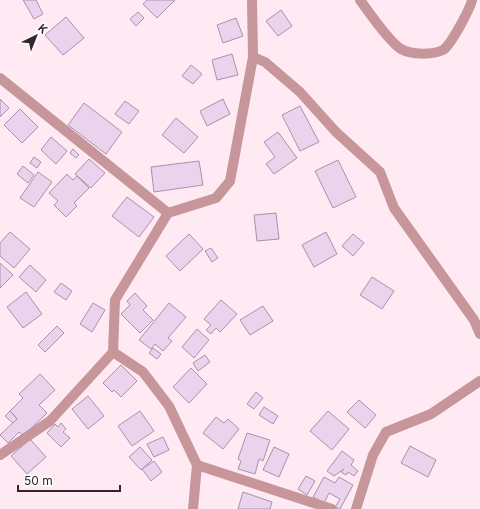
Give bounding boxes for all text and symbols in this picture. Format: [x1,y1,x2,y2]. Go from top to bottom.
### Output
north arrow [16,16,56,56]
text: K [35,21,51,37]
scale bar [18,467,120,493]
text: 50 m [24,473,53,488]

